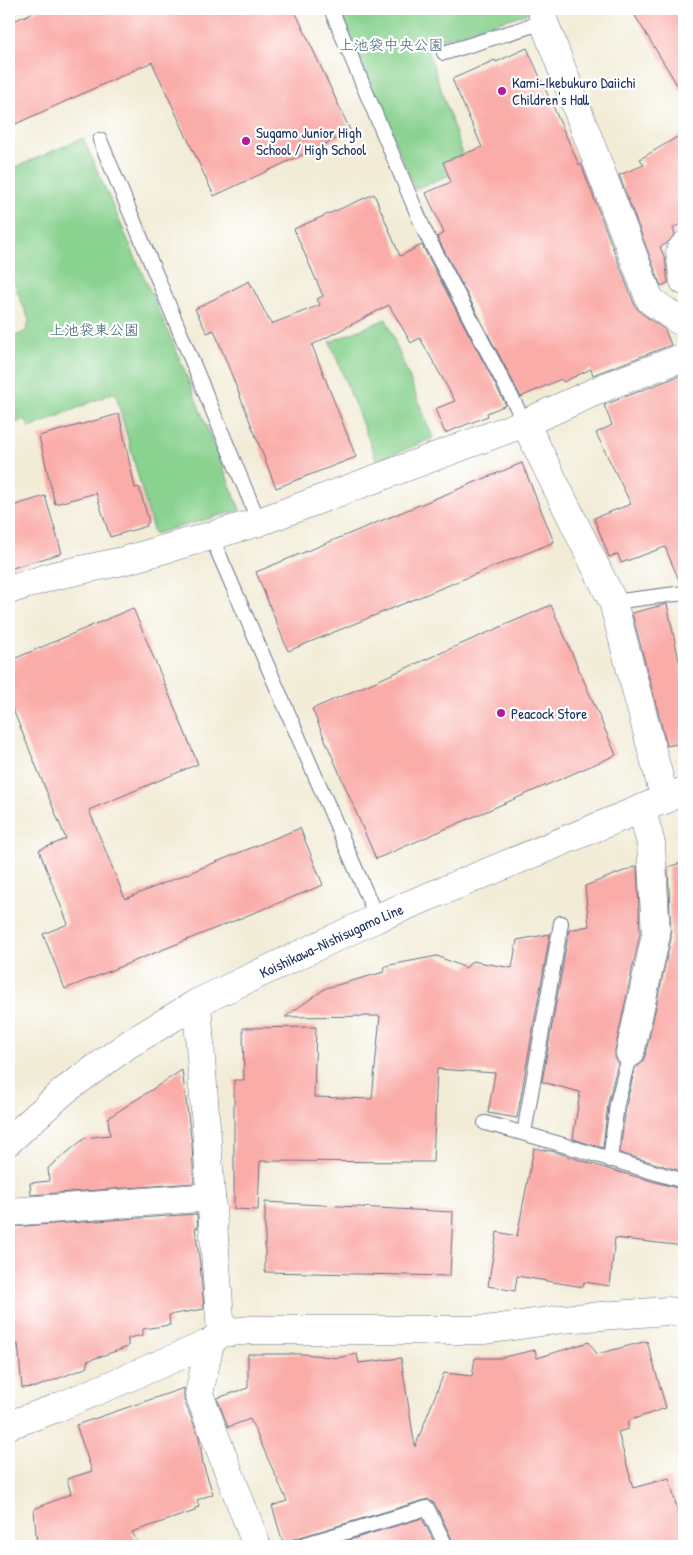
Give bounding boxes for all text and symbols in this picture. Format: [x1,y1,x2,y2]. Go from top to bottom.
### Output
park label: 上池袋中央公園 [338,34,444,55]
place label: Kami-Ikebukuro Daiichi Children's Hall [512,72,636,110]
marker: Kami-Ikebukuro Daiichi Children's Hall [496,85,508,97]
place label: Sugamo Junior High School / High School [256,122,366,160]
marker: Sugamo Junior High School / High School [240,135,252,147]
park label: 上池袋東公園 [49,319,139,340]
place label: Peacock Store [511,703,587,724]
marker: Peacock Store [495,707,507,719]
street label: Koishikawa-Nishisugamo Line [256,898,406,983]

